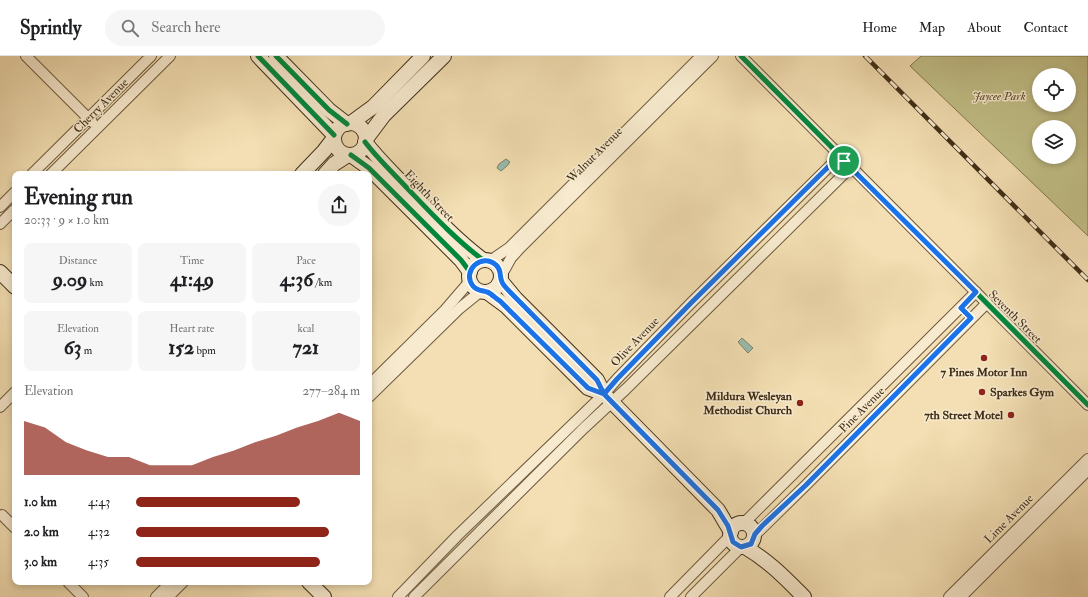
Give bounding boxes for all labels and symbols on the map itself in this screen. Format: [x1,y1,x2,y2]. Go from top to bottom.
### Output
street label: Cherry Avenue [70,75,132,137]
park label: Jaycee Park [972,89,1026,104]
street label: Walnut Avenue [563,124,626,187]
pin [827,144,861,178]
street label: Eighth Street [401,167,457,225]
street label: Seventh Street [985,287,1045,347]
street label: Olive Avenue [608,314,662,370]
marker: 7 Pines Motor Inn [979,353,989,363]
place label: 7 Pines Motor Inn [940,365,1028,380]
street label: Pine Avenue [836,384,888,436]
place label: Sparkes Gym [990,385,1055,400]
marker: Sparkes Gym [977,387,987,397]
place label: Mildura Wesleyan Methodist Church [702,389,793,418]
marker: Mildura Wesleyan Methodist Church [795,398,805,408]
place label: 7th Street Motel [924,408,1004,423]
marker: 7th Street Motel [1006,410,1016,420]
street label: Lime Avenue [981,491,1037,547]

